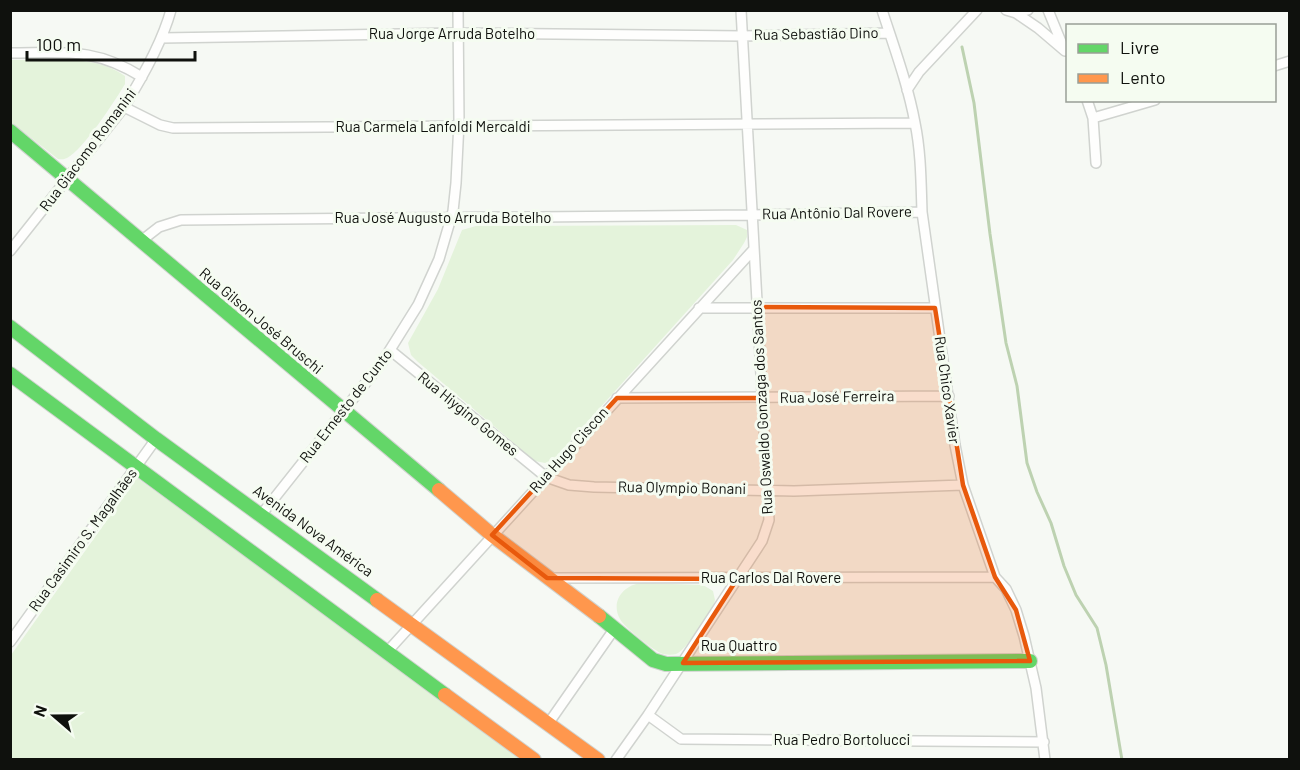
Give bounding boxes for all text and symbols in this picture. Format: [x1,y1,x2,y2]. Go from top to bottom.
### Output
street label: Rua Sebastião Dino [753,23,879,43]
scale bar [27,24,195,62]
street label: Rua Jorge Arruda Botelho [369,24,535,42]
legend [1066,24,1276,102]
text: 100 m [36,33,81,55]
text: Livre [1120,36,1159,58]
text: Lento [1120,66,1166,88]
street label: Rua Giacomo Romanini [35,84,139,214]
street label: Rua Carmela Lanfoldi Mercaldi [335,117,531,135]
street label: Rua Antônio Dal Rovere [762,202,912,222]
street label: Rua José Augusto Arruda Botelho [334,208,552,226]
street label: Rua Gilson José Bruschi [196,263,327,377]
street label: Rua Oswaldo Gonzaga dos Santos [746,299,776,515]
street label: Rua Chico Xavier [932,335,965,445]
street label: Rua Ernesto de Cunto [295,345,395,466]
street label: Rua Hiygino Gomes [415,367,522,459]
street label: Rua José Ferreira [780,386,894,406]
street label: Rua Hugo Ciscon [525,403,611,496]
street label: Rua Casimiro S. Magalhães [24,464,140,614]
street label: Rua Olympio Bonani [618,477,746,497]
street label: Avenida Nova América [250,481,377,580]
street label: Rua Carlos Dal Rovere [701,568,841,586]
street label: Rua Quattro [701,636,777,654]
north arrow [24,686,84,746]
text: N [29,702,50,719]
street label: Rua Pedro Bortolucci [774,730,910,748]

